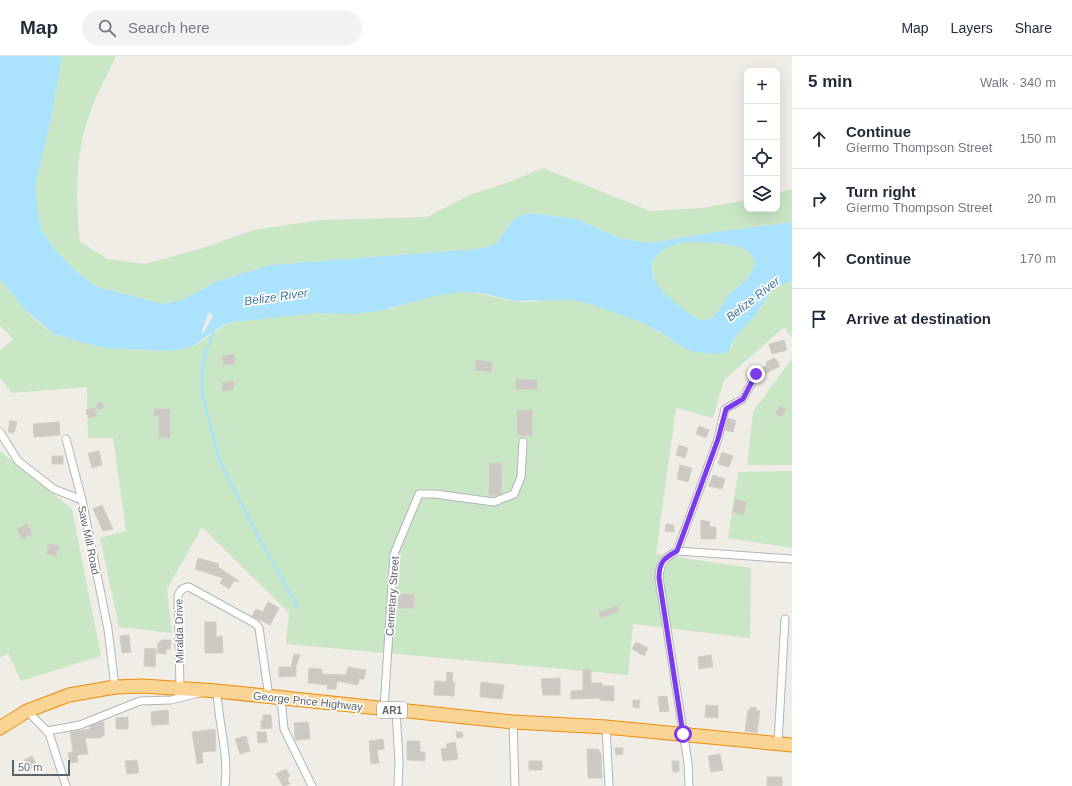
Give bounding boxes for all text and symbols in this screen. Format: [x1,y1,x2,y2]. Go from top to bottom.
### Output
search box [82,10,362,46]
text: Map [20,17,58,38]
icon: search [96,17,118,39]
text: Search here [128,19,210,36]
text: Map [901,20,929,36]
text: Layers [951,20,993,36]
text: Share [1015,20,1052,36]
map controls [744,68,780,212]
button: + [744,68,780,104]
text: 5 min [808,72,852,91]
text: Walk · 340 m [980,75,1056,90]
button: − [744,104,780,140]
text: Continue [846,123,911,140]
icon: ahead [808,128,830,150]
text: 150 m [1020,131,1056,146]
button: locate [744,140,780,176]
text: Gíermo Thompson Street [846,140,992,155]
button: layers [744,176,780,212]
text: Turn right [846,183,916,200]
icon: right [808,188,830,210]
text: 20 m [1027,191,1056,206]
text: Gíermo Thompson Street [846,200,992,215]
icon: ahead [808,248,830,270]
text: Continue [846,250,911,267]
text: 170 m [1020,251,1056,266]
water label: Belize River [723,273,783,324]
water label: Belize River [243,285,310,308]
icon: arrive [808,308,830,330]
text: Arrive at destination [846,310,991,327]
route end [747,365,765,383]
street label: Saw Mill Road [76,504,102,576]
street label: Cemetary Street [383,556,401,636]
street label: Miralda Drive [172,599,186,663]
street label: George Price Highway [253,689,364,713]
road number: AR1 [377,702,407,718]
route start [674,725,692,743]
scale bar [12,758,70,777]
text: 50 m [18,761,42,773]

